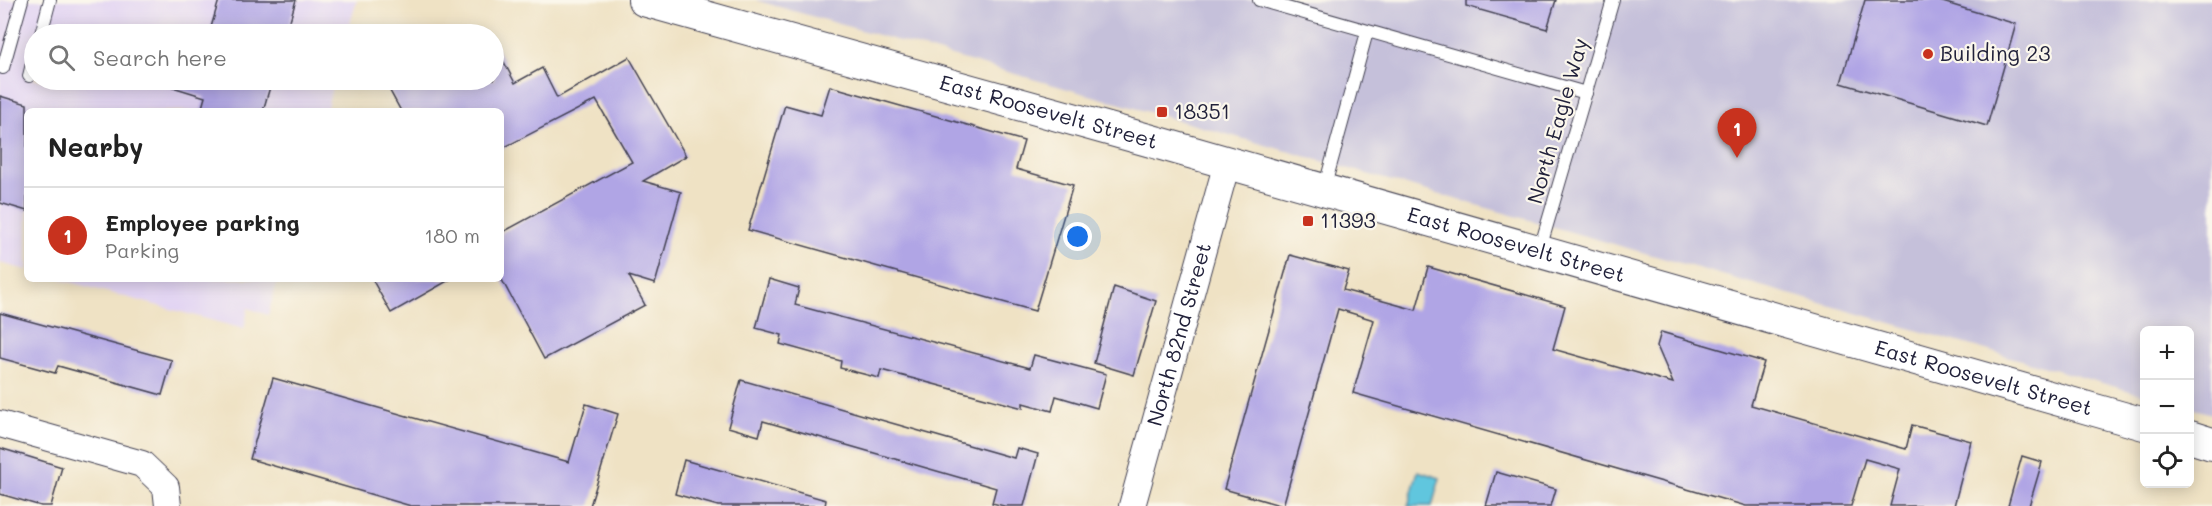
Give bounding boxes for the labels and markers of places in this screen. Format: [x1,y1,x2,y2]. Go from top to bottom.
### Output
place label: Building 23 [1940,39,2051,66]
marker: Building 23 [1921,47,1935,61]
place label: 18351 [1174,97,1230,124]
marker: 18351 [1155,105,1169,119]
pin: 1 [1718,108,1756,158]
place label: 11393 [1320,206,1376,233]
marker: 11393 [1301,214,1315,228]

